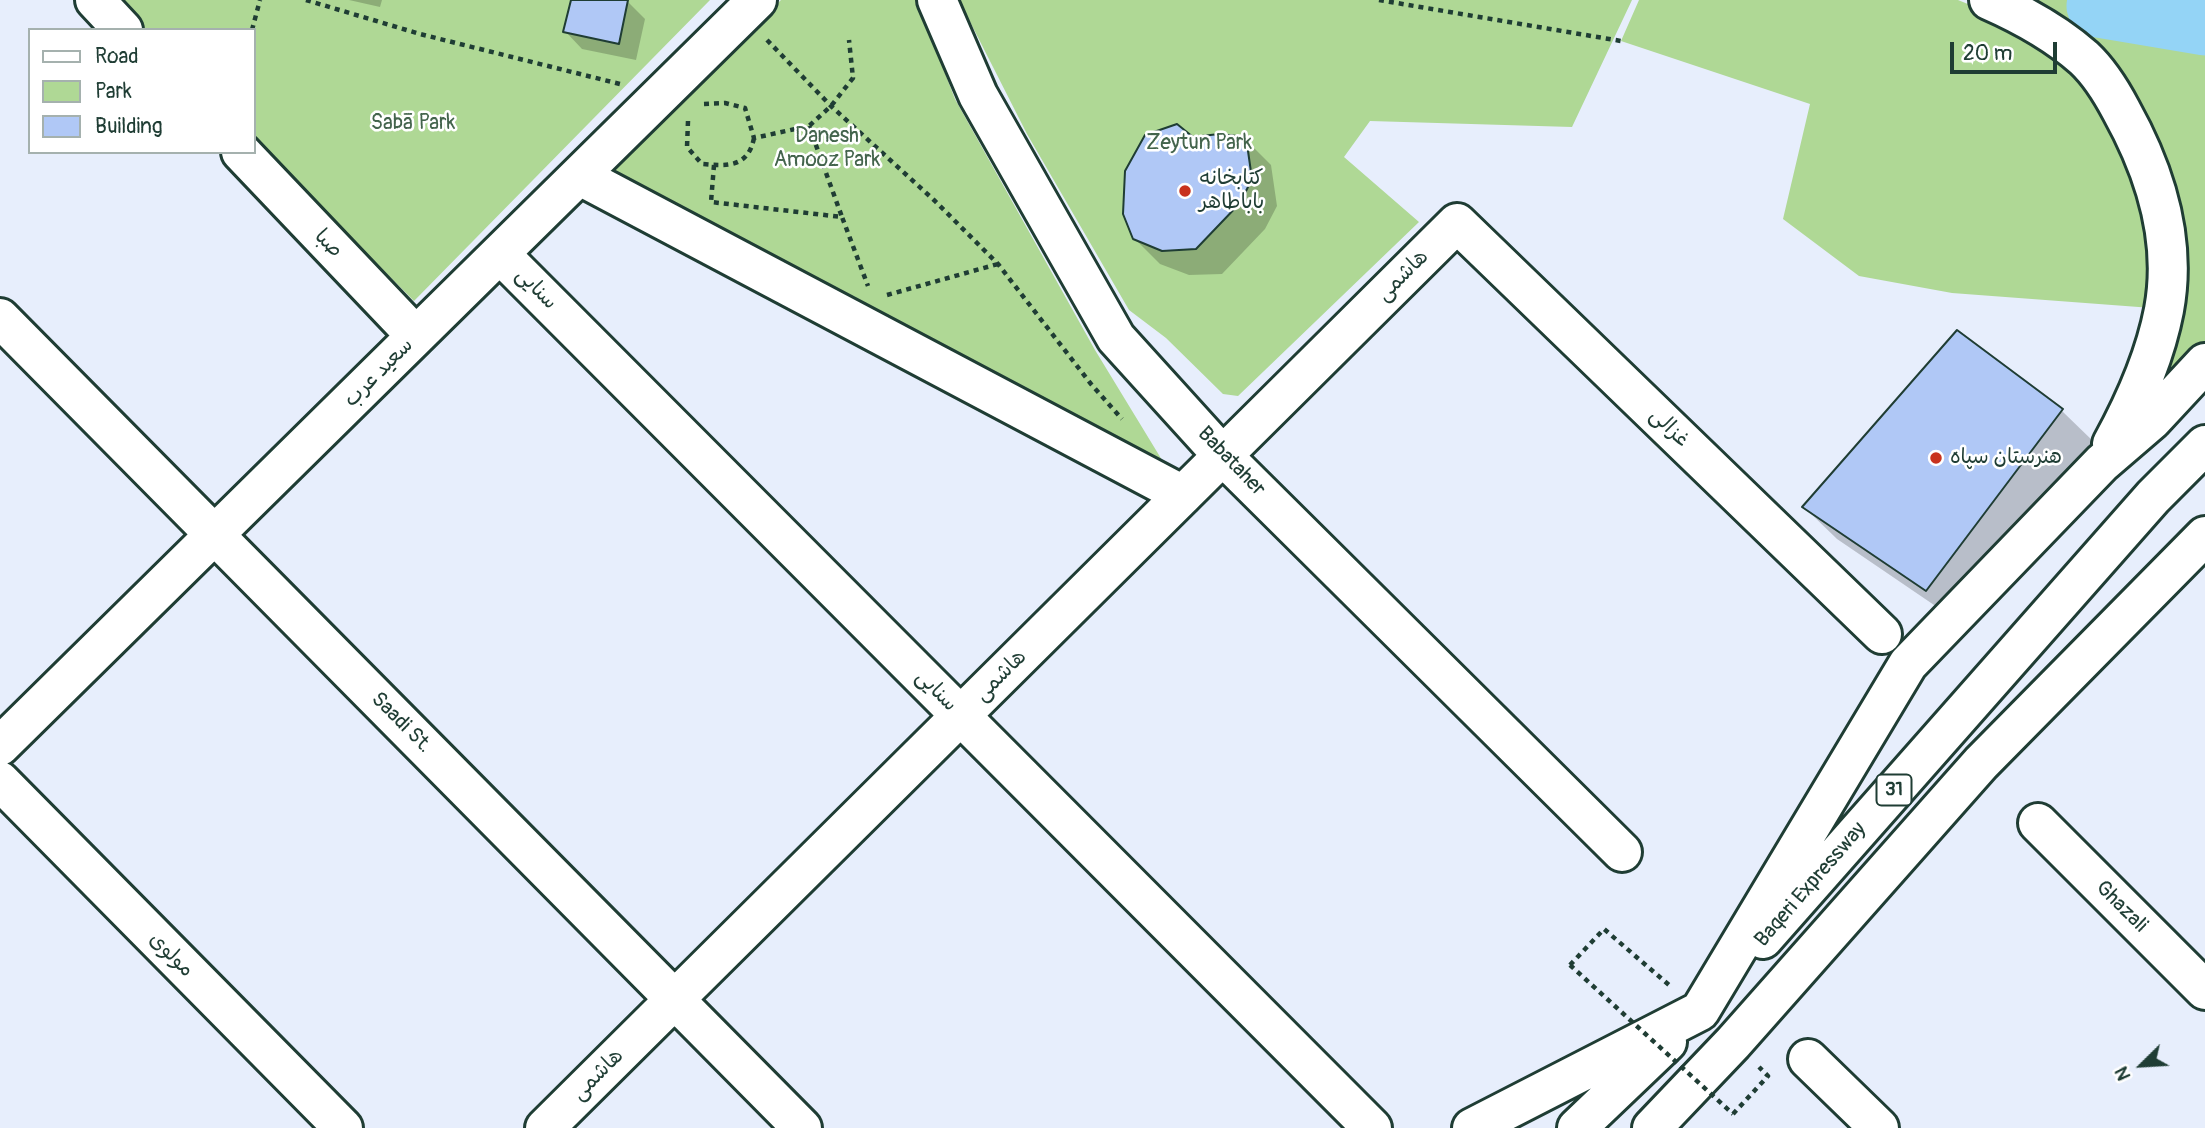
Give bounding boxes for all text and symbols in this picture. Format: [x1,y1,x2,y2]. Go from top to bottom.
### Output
legend [28,28,256,154]
scale bar [1953,28,2060,72]
text: 20 m [1963,40,2012,67]
text: Road [95,43,139,70]
text: Park [95,78,132,105]
park label: Sabā Park [371,111,455,137]
text: Building [95,113,162,140]
park label: Danesh Amooz Park [774,124,880,174]
park label: Zeytun Park [1146,131,1252,157]
place label: کتابخانه باباطاهر [1199,166,1264,216]
marker: کتابخانه باباطاهر [1177,183,1193,199]
street label: صبا [309,224,347,264]
street label: هاشمی [1372,245,1434,307]
street label: سنایی [510,263,562,315]
street label: سعید عرب [339,333,419,413]
street label: غزالی [1644,403,1694,453]
street label: Babataher [1192,422,1270,502]
place label: هنرستان سپاه [1950,445,2062,471]
marker: هنرستان سپاه [1928,450,1944,466]
street label: هاشمی [970,645,1032,707]
street label: سنایی [910,665,962,717]
street label: Saadi St. [365,687,437,759]
road number: 31 [1876,775,1912,806]
street label: Baqeri Expressway [1750,817,1872,953]
street label: Ghazali [2090,876,2152,938]
street label: مولوی [143,927,199,983]
north arrow [2107,1030,2177,1100]
street label: هاشمی [567,1044,629,1106]
text: N [2109,1063,2136,1084]

